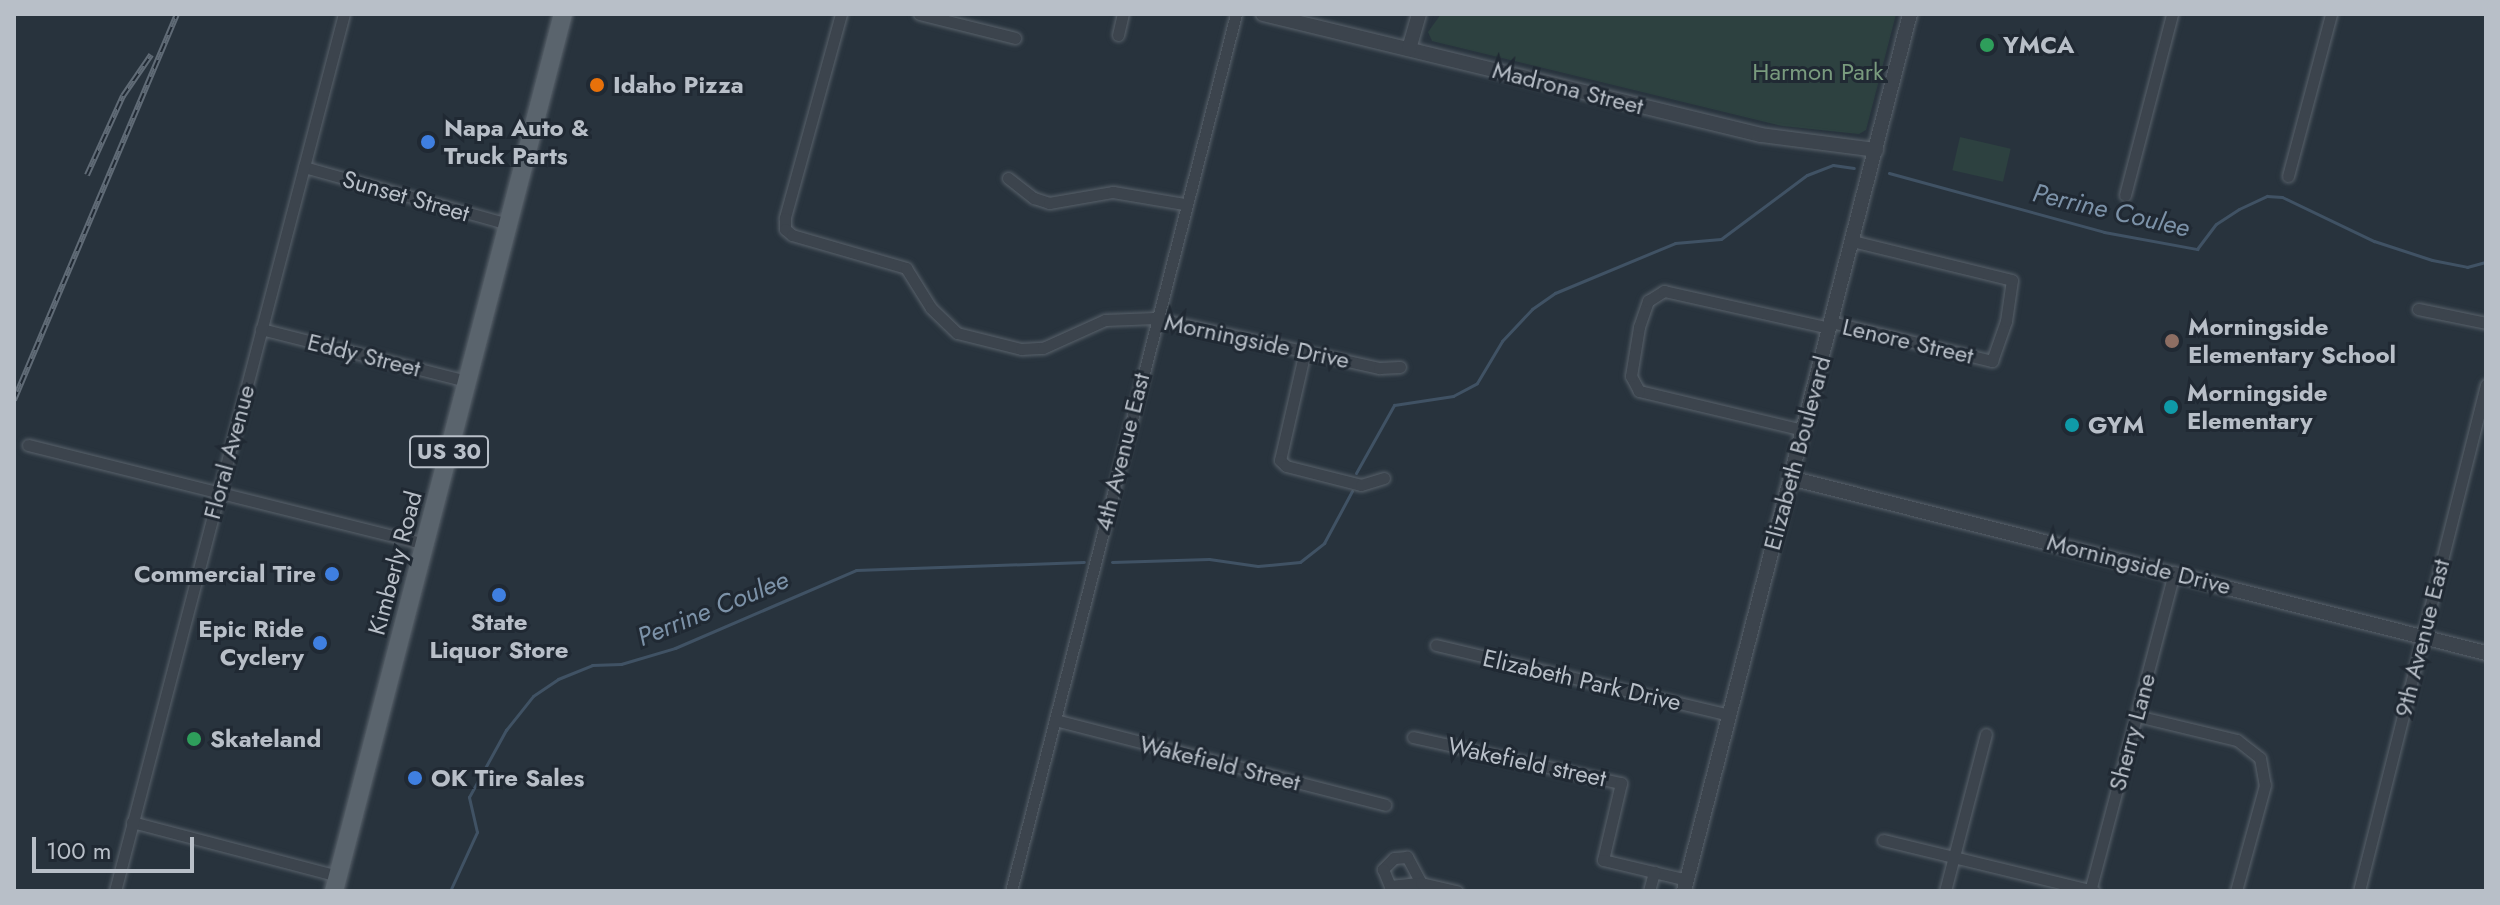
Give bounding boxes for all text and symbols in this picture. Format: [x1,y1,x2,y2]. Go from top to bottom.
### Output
place label: YMCA [2003,31,2074,59]
marker: YMCA [1978,36,1996,54]
street label: Madrona Street [1490,55,1646,121]
park label: Harmon Park [1752,58,1884,86]
place label: Idaho Pizza [613,71,744,99]
marker: Idaho Pizza [588,76,606,94]
place label: Napa Auto & Truck Parts [444,114,589,170]
marker: Napa Auto & Truck Parts [419,133,437,151]
street label: Sunset Street [339,164,473,228]
water label: Perrine Coulee [2030,178,2192,244]
street label: Morningside Drive [1162,307,1352,375]
street label: Lenore Street [1840,312,1976,370]
place label: Morningside Elementary School [2188,313,2396,369]
street label: Eddy Street [304,327,424,383]
marker: Morningside Elementary School [2163,332,2181,350]
street label: Elizabeth Boulevard [1757,353,1837,553]
street label: 4th Avenue East [1088,370,1156,534]
place label: Morningside Elementary [2187,379,2327,435]
street label: Floral Avenue [197,382,261,522]
marker: Morningside Elementary [2162,398,2180,416]
place label: GYM [2088,411,2144,439]
marker: GYM [2063,416,2081,434]
road number: US 30 [409,434,489,470]
street label: Kimberly Road [362,488,428,638]
street label: Morningside Drive [2044,527,2234,601]
street label: 9th Avenue East [2388,556,2456,720]
place label: Commercial Tire [134,560,316,588]
marker: Commercial Tire [323,565,341,583]
water label: Perrine Coulee [633,565,793,653]
marker: State Liquor Store [490,586,508,604]
place label: State Liquor Store [429,608,569,664]
place label: Epic Ride Cyclery [198,615,304,671]
marker: Epic Ride Cyclery [311,634,329,652]
street label: Elizabeth Park Drive [1480,643,1684,717]
street label: Sherry Lane [2103,670,2161,794]
place label: Skateland [210,725,321,753]
street label: Wakefield Street [1137,729,1303,797]
marker: Skateland [185,730,203,748]
street label: Wakefield street [1445,731,1609,793]
place label: OK Tire Sales [431,764,584,792]
marker: OK Tire Sales [406,769,424,787]
scale bar [36,821,198,871]
text: 100 m [46,833,112,868]

